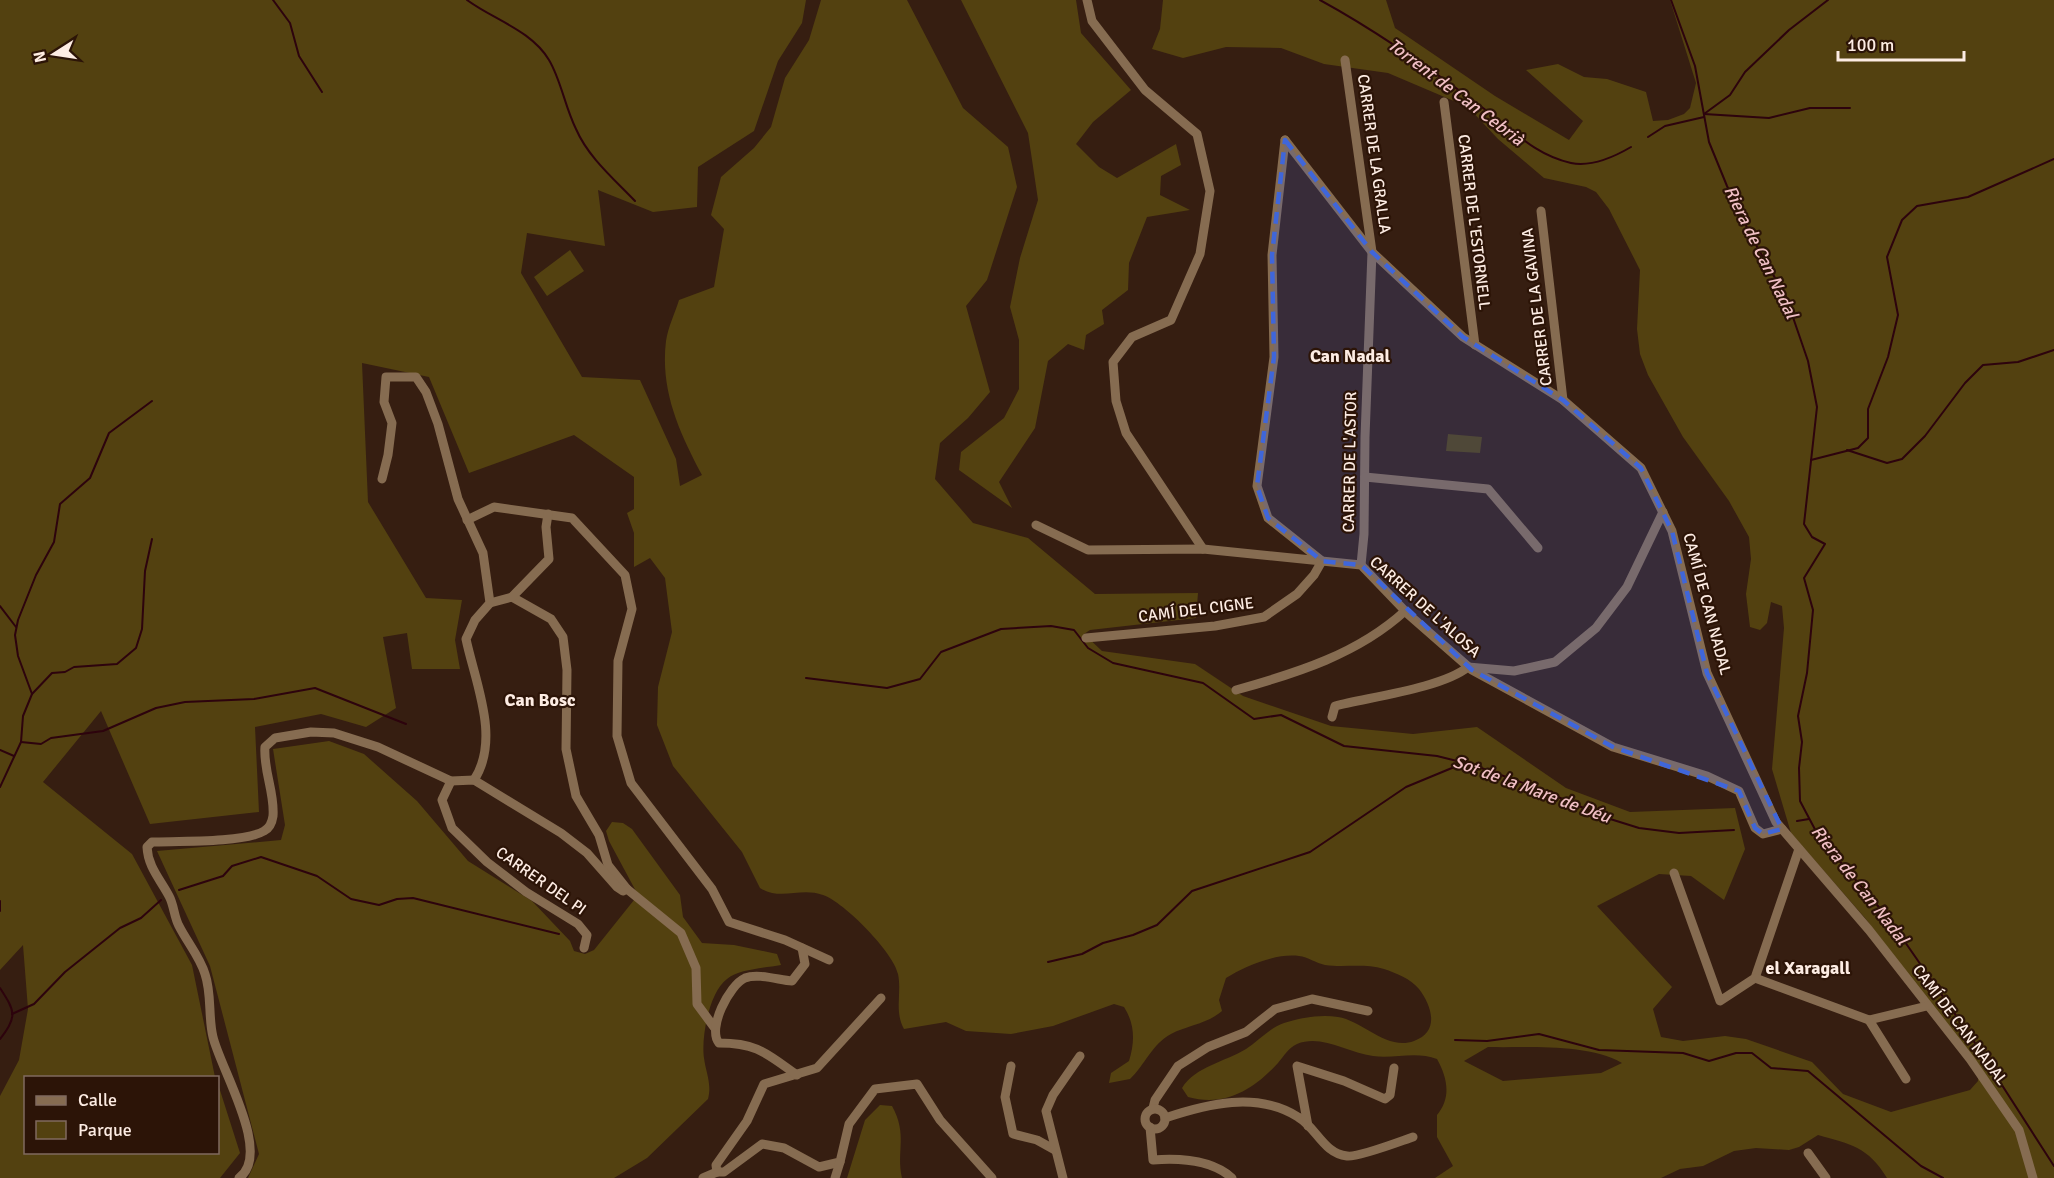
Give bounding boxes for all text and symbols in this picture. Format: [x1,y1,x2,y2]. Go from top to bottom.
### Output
north arrow [24,24,84,84]
scale bar [1838,24,1964,62]
water label: Torrent de Can Cebrià [1383,34,1529,151]
text: 100 m [1847,34,1894,56]
text: N [29,49,51,64]
street label: CARRER DE LA GRALLA [1353,73,1395,235]
street label: CARRER DE L'ESTORNELL [1453,133,1495,311]
water label: Riera de Can Nadal [1719,182,1804,324]
street label: CARRER DE LA GAVINA [1517,227,1557,387]
district label: Can Nadal [1310,345,1390,367]
street label: CARRER DE L'ASTOR [1339,391,1361,533]
street label: CAMÍ DE CAN NADAL [1678,531,1736,677]
street label: CARRER DE L'ALOSA [1365,552,1485,662]
street label: CAMÍ DEL CIGNE [1137,593,1255,627]
district label: Can Bosc [505,689,576,711]
water label: Sot de la Mare de Déu [1450,750,1615,828]
water label: Riera de Can Nadal [1806,821,1915,951]
street label: CARRER DEL PI [492,842,590,920]
district label: el Xaragall [1766,957,1851,979]
street label: CAMÍ DE CAN NADAL [1908,961,2012,1089]
legend [24,1076,219,1154]
text: Calle [78,1089,117,1111]
text: Parque [78,1119,132,1141]

